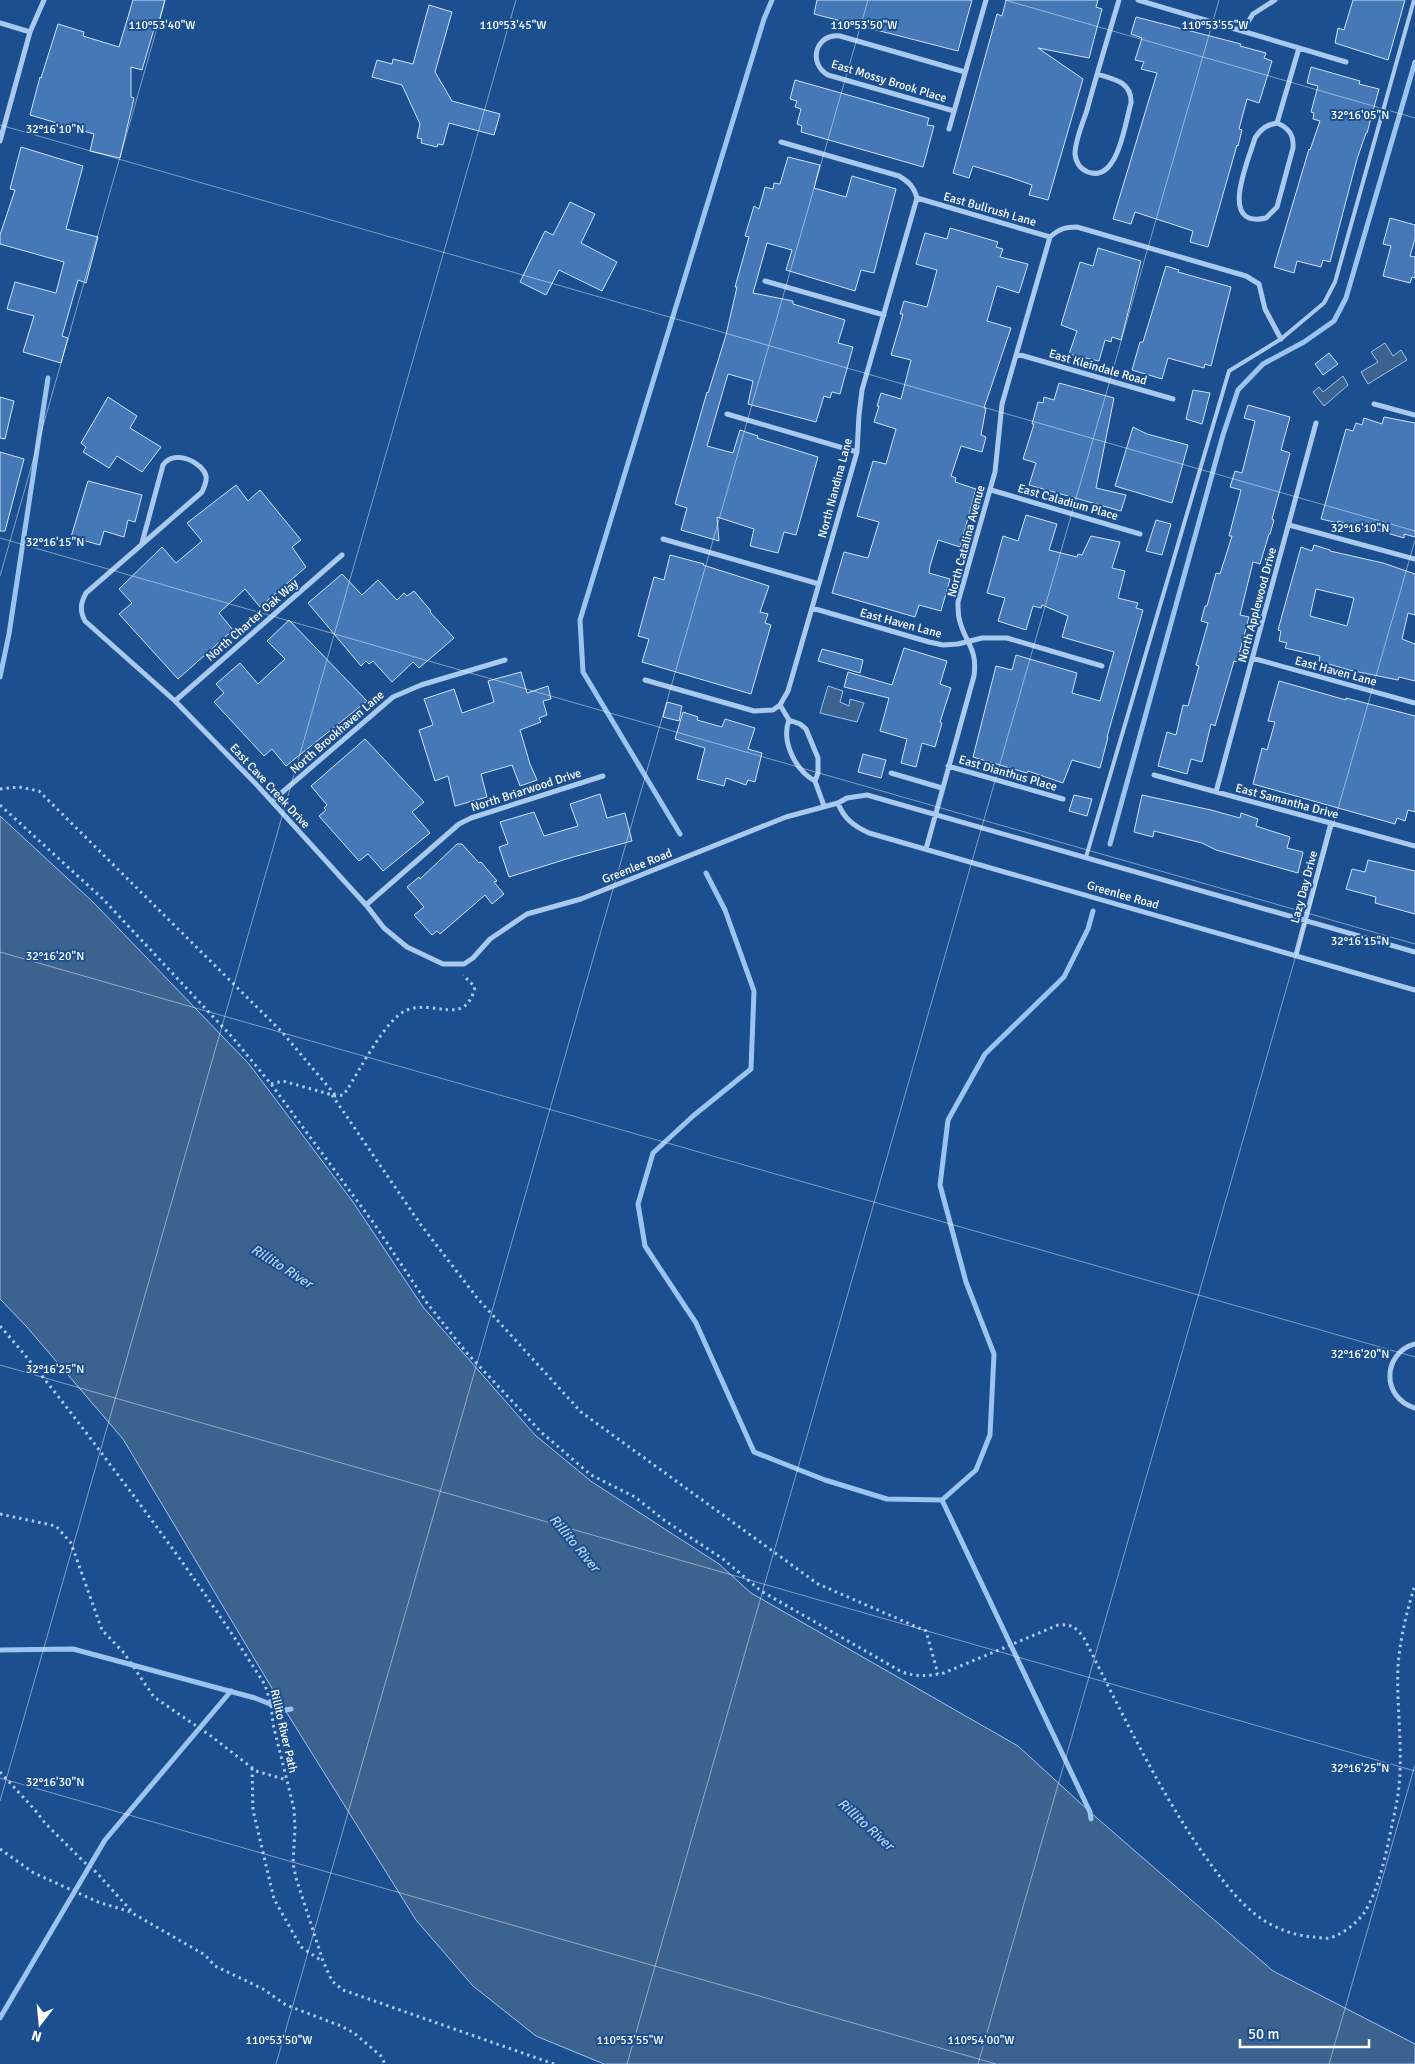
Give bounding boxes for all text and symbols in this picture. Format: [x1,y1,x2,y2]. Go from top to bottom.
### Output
text: 110°53'40"W [128,18,196,33]
text: 110°53'45"W [479,18,547,33]
text: 110°53'50"W [830,18,898,33]
text: 110°53'55"W [1181,18,1249,33]
street label: East Mossy Brook Place [829,57,948,106]
text: 32°16'05"N [1331,108,1389,123]
text: 32°16'10"N [26,122,84,137]
street label: East Bullrush Lane [942,189,1038,230]
street label: East Kleindale Road [1047,346,1149,389]
street label: North Nandina Lane [815,437,856,540]
street label: East Caladium Place [1016,481,1120,524]
street label: North Catalina Avenue [944,483,989,599]
text: 32°16'10"N [1331,521,1389,536]
text: 32°16'15"N [26,535,84,550]
street label: North Applewood Drive [1235,546,1280,664]
street label: North Charter Oak Way [203,576,302,665]
street label: East Haven Lane [858,605,943,642]
street label: East Haven Lane [1293,653,1378,690]
street label: North Brookhaven Lane [287,687,387,777]
street label: East Cave Creek Drive [226,741,313,832]
street label: East Dianthus Place [957,752,1059,795]
street label: North Briarwood Drive [469,766,583,815]
street label: East Samantha Drive [1234,781,1340,822]
street label: Greenlee Road [600,846,674,887]
street label: Lazy Day Drive [1288,849,1321,925]
street label: Greenlee Road [1085,878,1161,913]
text: 32°16'15"N [1331,934,1389,949]
text: 32°16'20"N [26,949,84,964]
water label: Rillito River [248,1241,317,1293]
text: 32°16'20"N [1331,1347,1389,1362]
text: 32°16'25"N [26,1362,84,1377]
water label: Rillito River [546,1511,605,1577]
street label: Rillito River Path [267,1688,300,1774]
text: 32°16'25"N [1331,1761,1389,1776]
text: 32°16'30"N [26,1775,84,1790]
water label: Rillito River [834,1795,899,1855]
north arrow [15,1999,65,2049]
scale bar [1240,2016,1369,2048]
text: 50 m [1248,2025,1279,2043]
text: N [30,2027,44,2046]
text: 110°53'50"W [245,2033,313,2048]
text: 110°53'55"W [596,2033,664,2048]
text: 110°54'00"W [947,2033,1015,2048]

